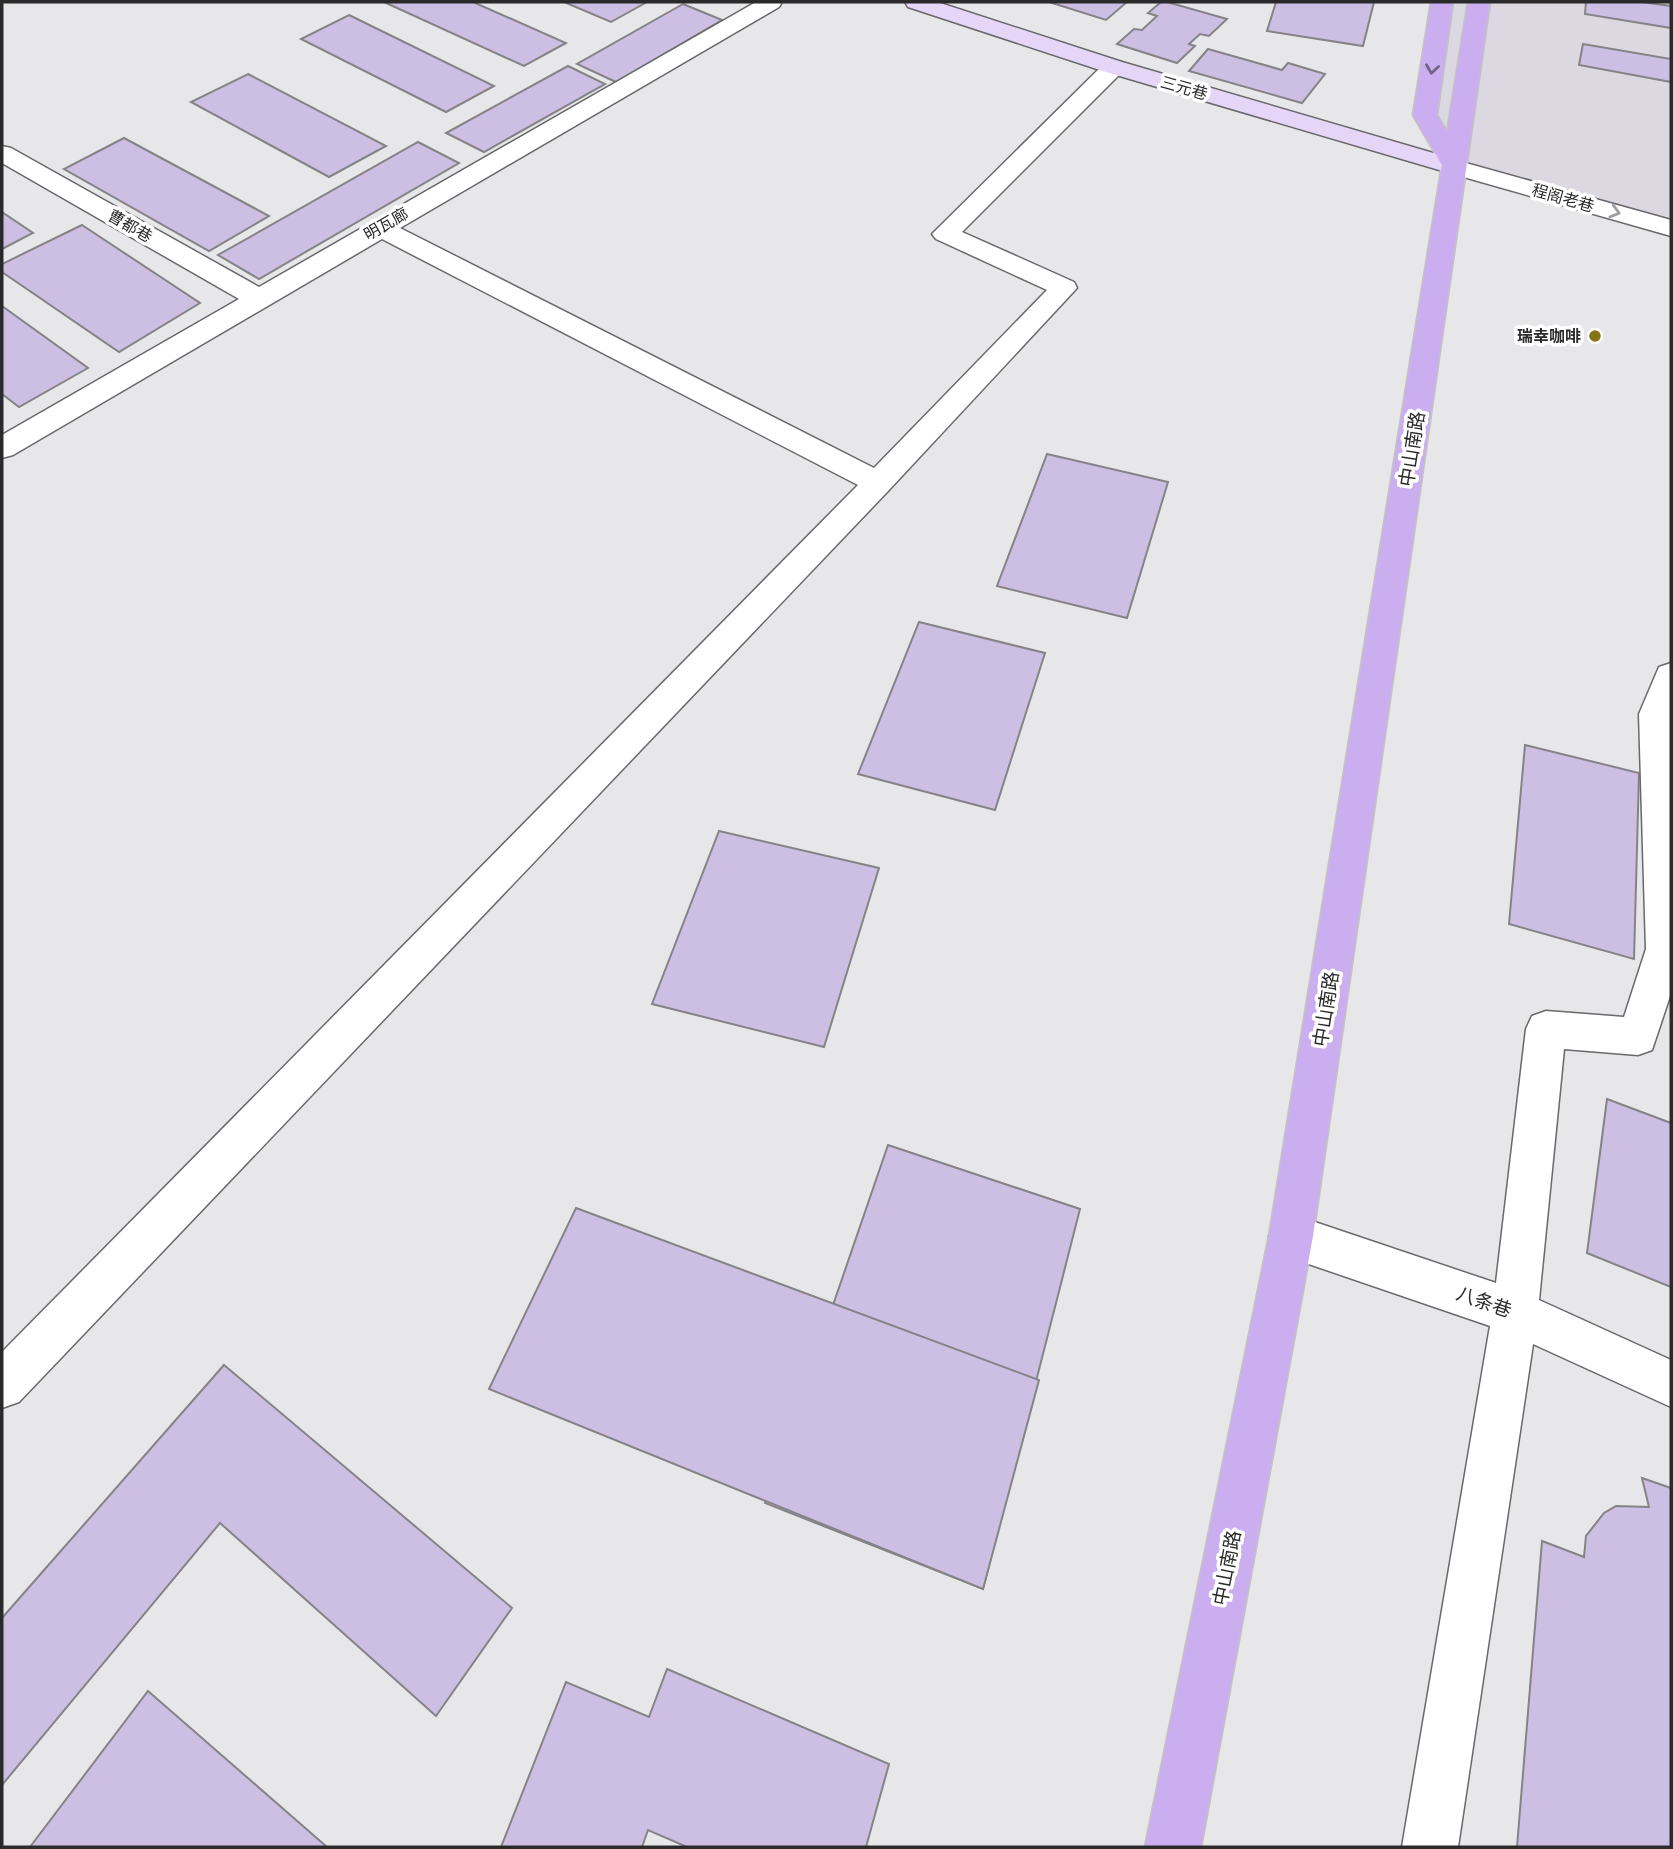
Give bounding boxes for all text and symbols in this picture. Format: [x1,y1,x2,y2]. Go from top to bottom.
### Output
one-way arrow [1425,63,1440,75]
street label: 三元巷 [1159,73,1209,103]
street label: 程阁老巷 [1530,181,1596,215]
one-way arrow [1608,204,1620,219]
street label: 明瓦廊 [361,205,411,243]
street label: 曹都巷 [105,207,155,245]
place label: 瑞幸咖啡 [1517,328,1581,345]
marker: 瑞幸咖啡 [1587,328,1603,344]
street label: 中山南路 [1396,410,1428,488]
street label: 中山南路 [1310,970,1342,1048]
street label: 八条巷 [1454,1283,1514,1321]
street label: 中山南路 [1209,1529,1245,1607]

